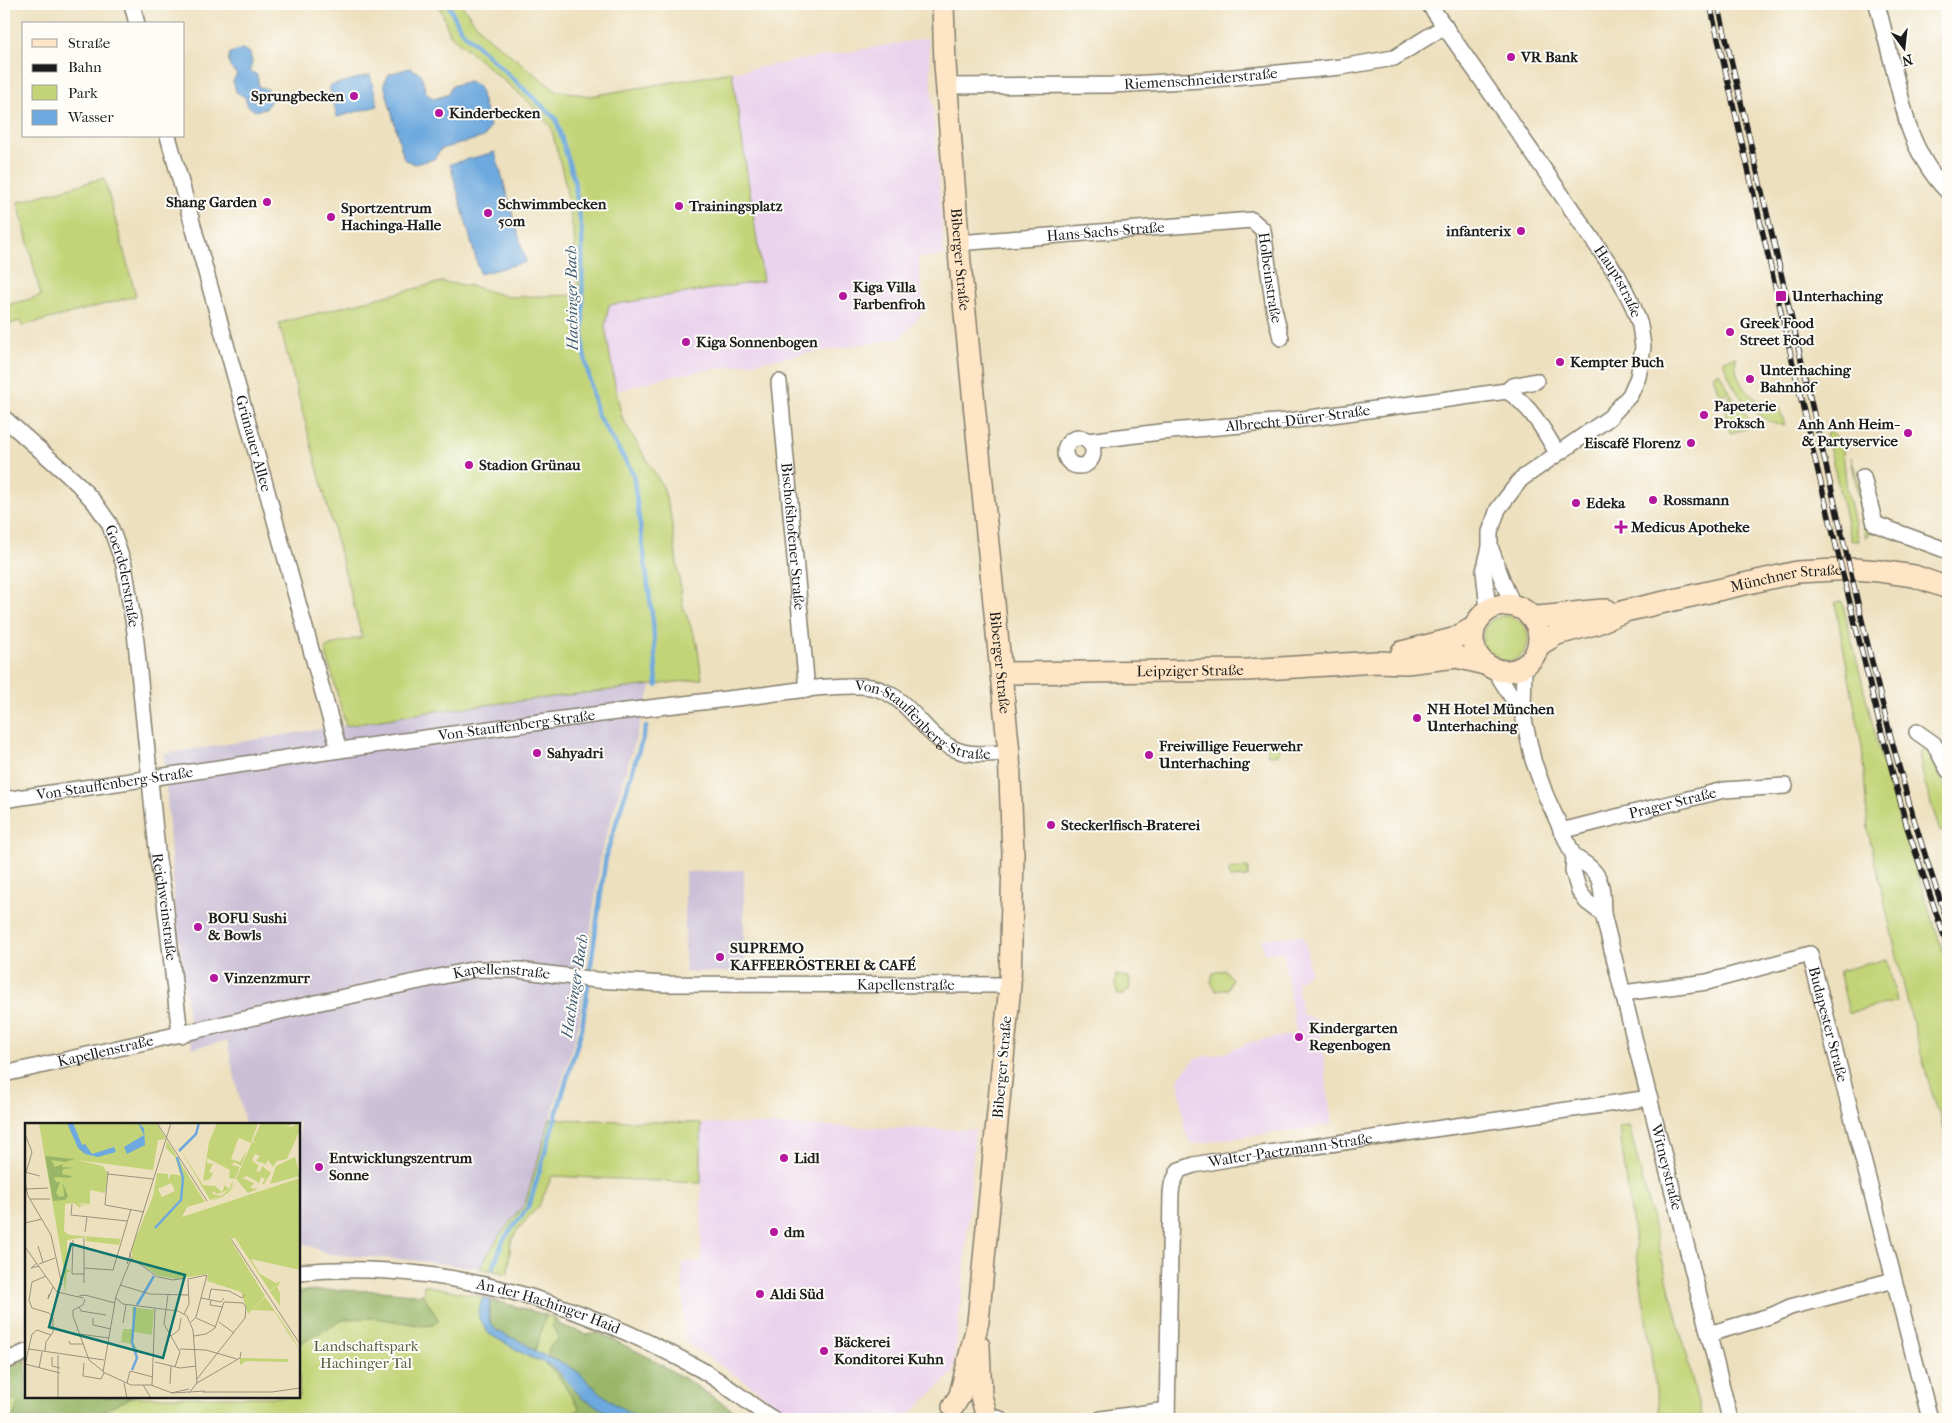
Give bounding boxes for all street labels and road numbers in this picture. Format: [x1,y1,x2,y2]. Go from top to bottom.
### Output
street label: Riemenschneiderstraße [1123,64,1279,93]
street label: Biberger Straße [947,207,974,312]
street label: Hans-Sachs-Straße [1046,218,1166,245]
street label: Holbeinstraße [1254,231,1286,326]
street label: Hauptstraße [1590,242,1646,321]
street label: Grünauer Allee [232,393,276,494]
street label: Albrecht-Dürer-Straße [1224,401,1372,435]
street label: Bischofshofener Straße [777,462,809,612]
street label: Goerdelerstraße [101,522,143,629]
street label: Münchner Straße [1729,561,1843,596]
street label: Biberger Straße [986,610,1014,715]
street label: Leipziger Straße [1136,661,1244,680]
street label: Von-Stauffenberg-Straße [854,677,991,763]
street label: Von-Stauffenberg-Straße [436,706,597,745]
street label: Von-Stauffenberg-Straße [34,763,195,804]
street label: Prager Straße [1627,783,1719,823]
street label: Reichweinstraße [148,852,181,962]
street label: Kapellenstraße [451,960,552,983]
street label: Budapester Straße [1805,964,1852,1085]
street label: Kapellenstraße [857,976,955,994]
street label: Biberger Straße [989,1014,1015,1119]
street label: Kapellenstraße [56,1031,156,1071]
street label: Witneystraße [1647,1121,1686,1212]
street label: Walter-Paetzmann-Straße [1206,1129,1374,1171]
street label: An der Hachinger Haid [474,1274,624,1338]

